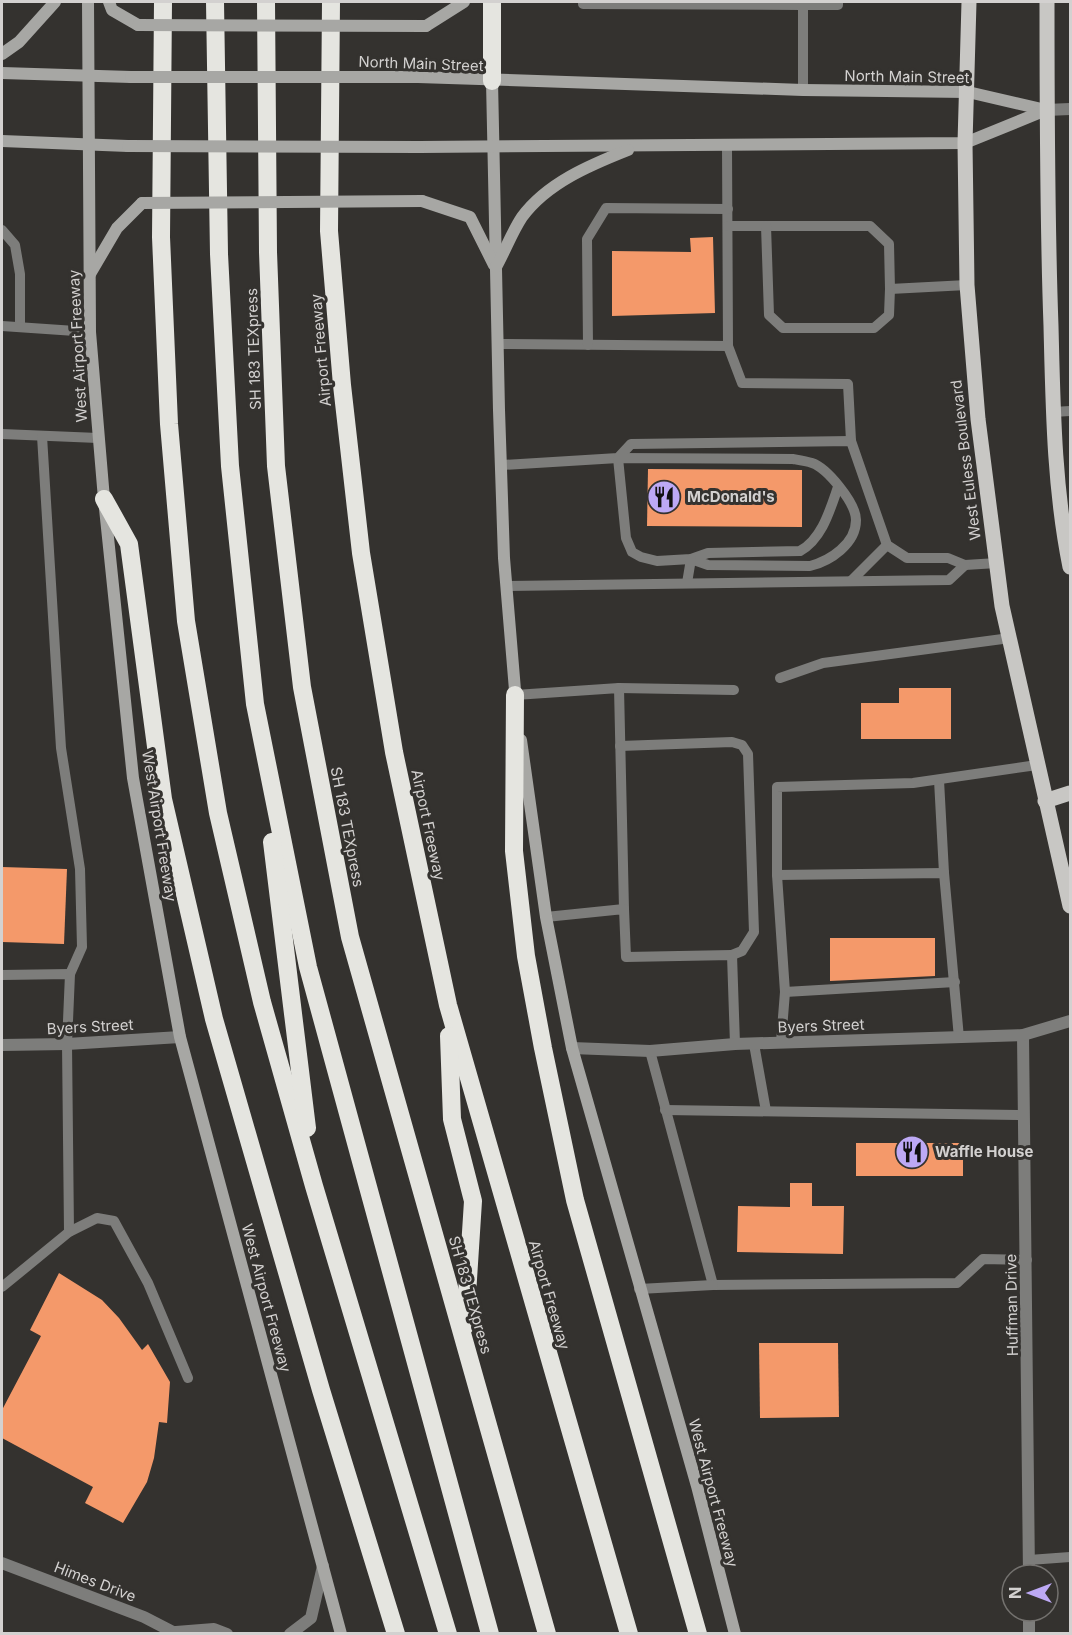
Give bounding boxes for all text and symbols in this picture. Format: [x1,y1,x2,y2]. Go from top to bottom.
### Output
street label: North Main Street [358,52,484,75]
street label: North Main Street [844,66,970,87]
street label: West Airport Freeway [64,269,91,423]
street label: SH 183 TEXpress [242,288,265,410]
street label: Airport Freeway [306,292,335,407]
street label: West Euless Boulevard [946,379,985,541]
restaurant icon: McDonald's [646,479,682,515]
place label: McDonald's [687,487,775,506]
street label: West Airport Freeway [138,749,181,903]
street label: SH 183 TEXpress [327,765,368,889]
street label: Airport Freeway [407,768,450,883]
street label: Byers Street [777,1014,865,1037]
street label: Byers Street [46,1015,134,1038]
restaurant icon: Waffle House [894,1134,930,1170]
place label: Waffle House [935,1142,1033,1161]
street label: West Airport Freeway [238,1222,296,1375]
street label: SH 183 TEXpress [445,1234,496,1356]
street label: Airport Freeway [525,1238,574,1352]
street label: Huffman Drive [1001,1254,1022,1356]
street label: West Airport Freeway [685,1417,743,1570]
street label: Himes Drive [52,1557,139,1606]
north arrow [1000,1563,1060,1623]
text: N [1005,1587,1025,1599]

